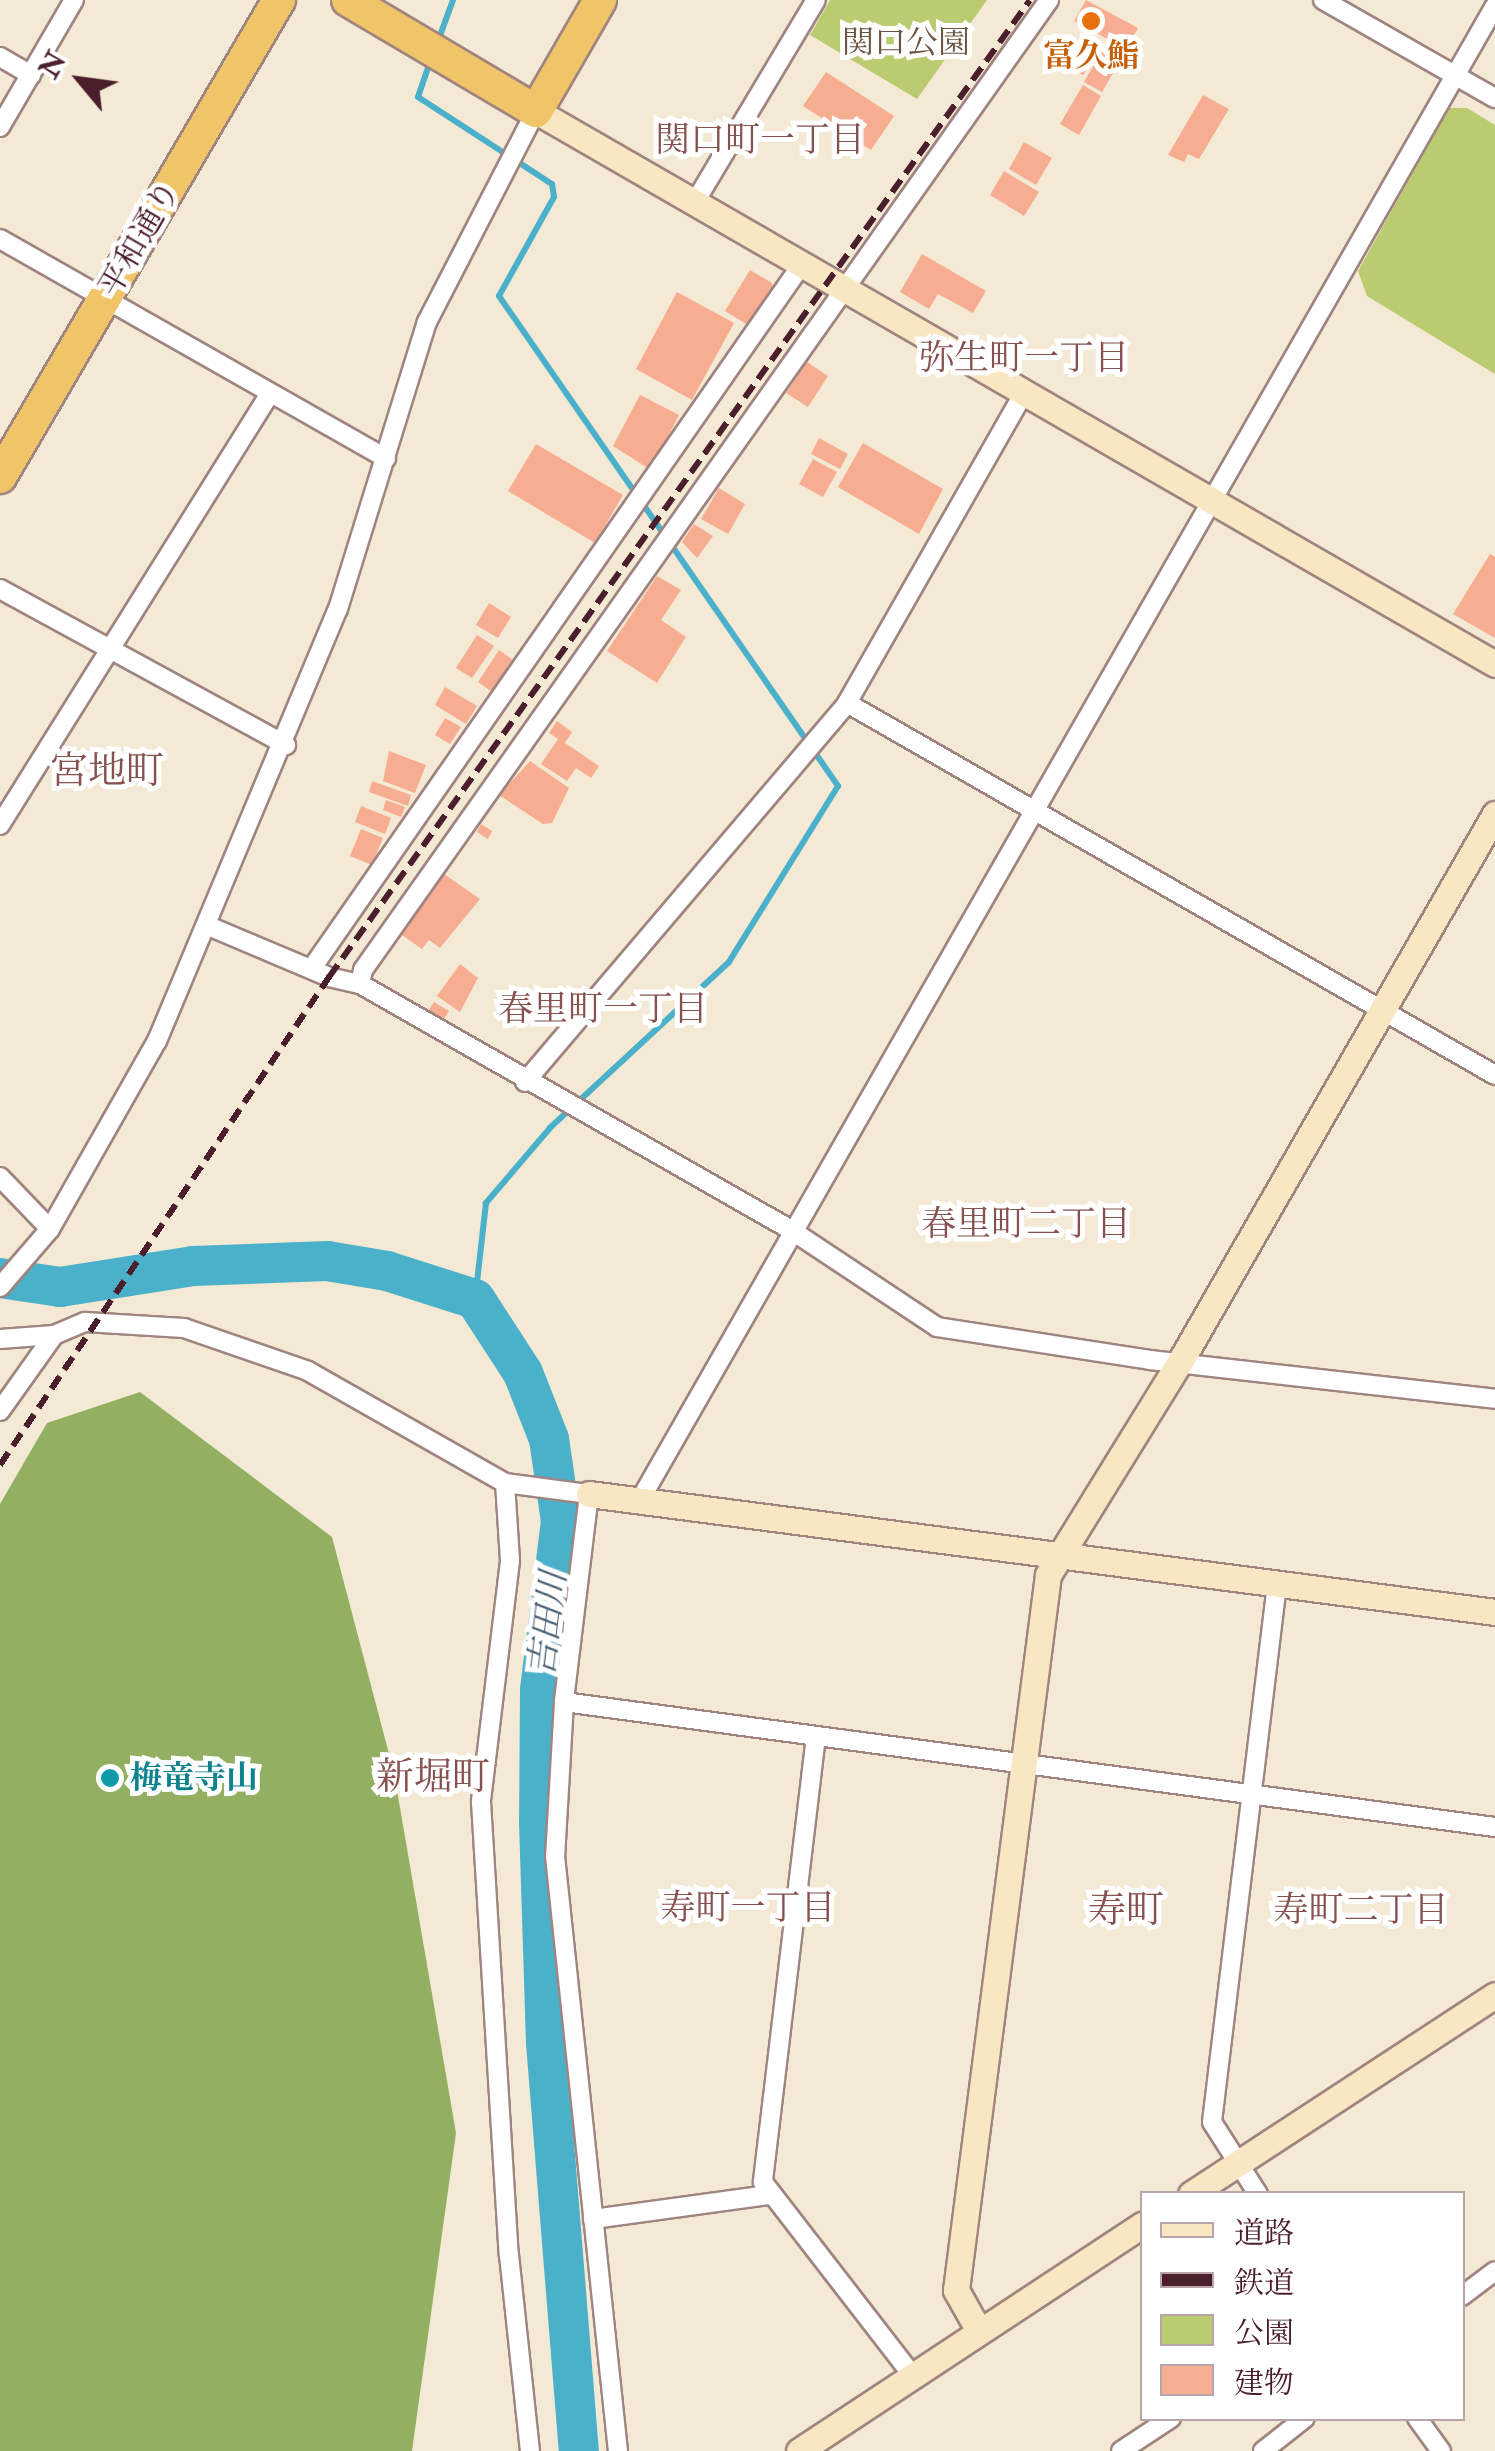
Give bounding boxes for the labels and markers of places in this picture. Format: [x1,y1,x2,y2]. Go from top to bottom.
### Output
marker: 富久鮨 [1080,10,1102,32]
place label: 富久鮨 [1043,37,1139,75]
place label: 梅竜寺山 [130,1759,258,1797]
marker: 梅竜寺山 [99,1767,121,1789]

